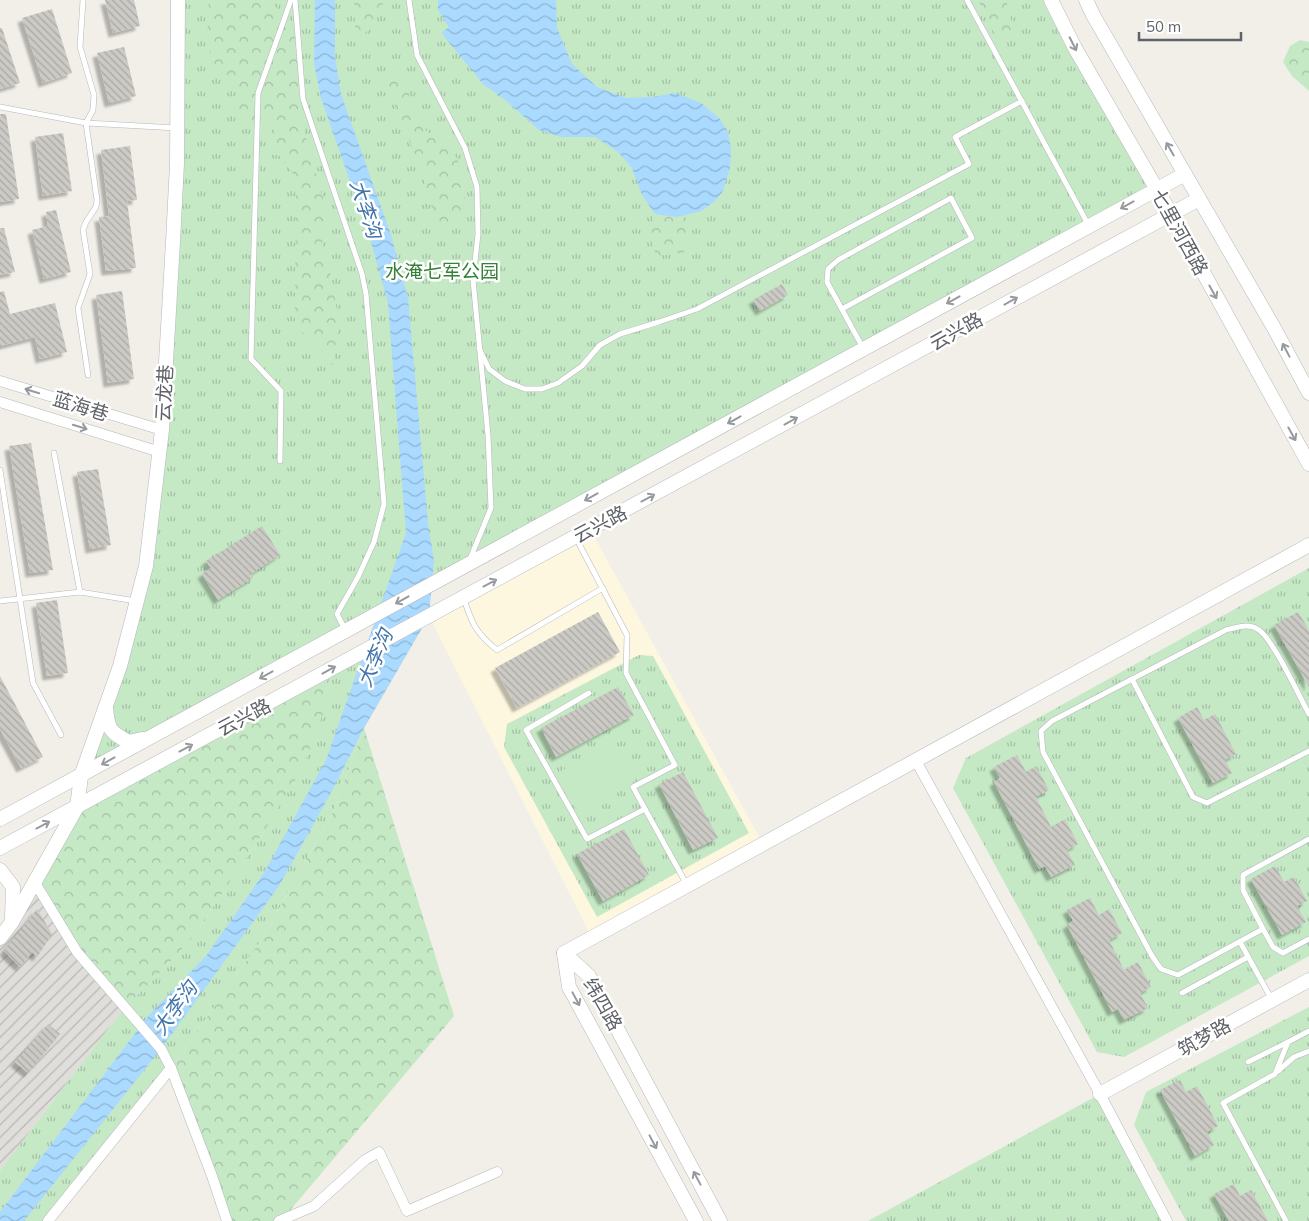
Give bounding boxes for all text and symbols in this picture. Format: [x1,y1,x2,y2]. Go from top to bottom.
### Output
scale bar [1139,10,1242,42]
text: 50 m [1146,17,1181,36]
one-way arrow [1069,36,1078,51]
one-way arrow [1165,142,1175,156]
water label: 大李沟 [345,176,388,243]
street label: 七里河西路 [1146,185,1214,279]
one-way arrow [1119,200,1134,210]
park label: 水淹七军公园 [385,259,499,283]
one-way arrow [1209,284,1219,298]
one-way arrow [946,295,961,305]
one-way arrow [1003,296,1017,306]
street label: 云兴路 [925,307,987,355]
one-way arrow [1281,343,1291,358]
street label: 云龙巷 [151,364,177,422]
one-way arrow [24,385,40,395]
street label: 蓝海巷 [50,386,112,426]
one-way arrow [727,415,741,425]
one-way arrow [783,416,798,425]
one-way arrow [72,423,87,432]
one-way arrow [1287,426,1297,441]
one-way arrow [584,493,599,503]
one-way arrow [640,493,655,502]
street label: 云兴路 [569,500,631,548]
one-way arrow [482,578,497,588]
one-way arrow [396,596,410,606]
water label: 大李沟 [351,623,399,690]
one-way arrow [321,665,335,675]
one-way arrow [260,670,274,680]
street label: 云兴路 [213,693,275,741]
one-way arrow [178,743,193,753]
one-way arrow [101,756,116,766]
one-way arrow [35,820,50,829]
street label: 纬四路 [578,973,628,1035]
water label: 大李沟 [147,974,204,1039]
one-way arrow [571,992,581,1007]
street label: 筑梦路 [1173,1013,1235,1061]
one-way arrow [649,1135,659,1149]
one-way arrow [692,1171,701,1186]

